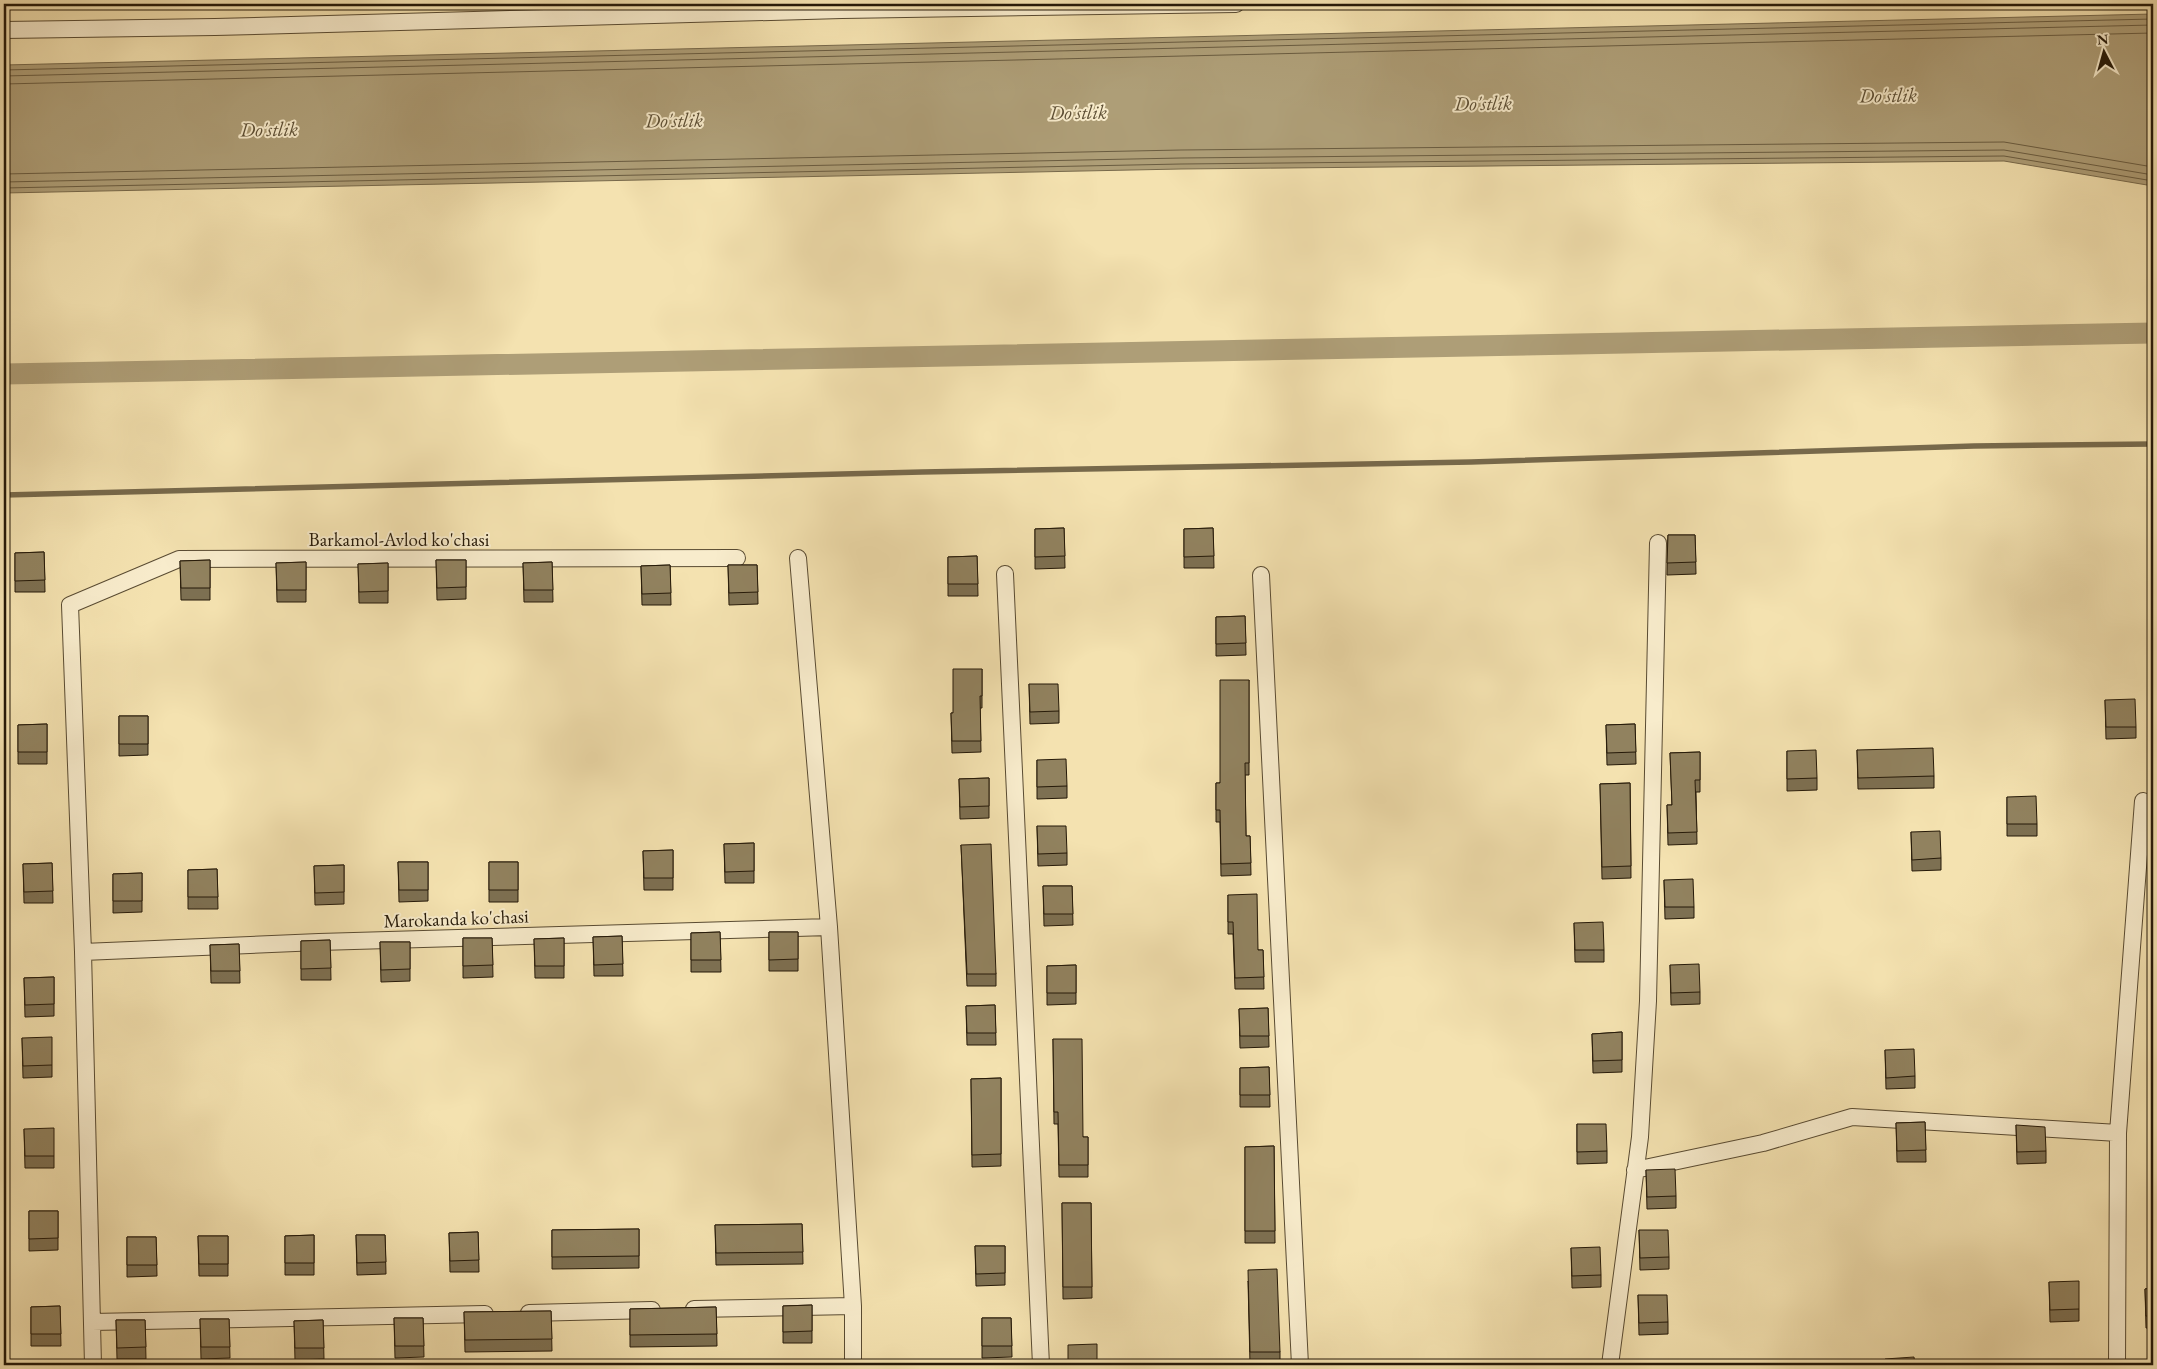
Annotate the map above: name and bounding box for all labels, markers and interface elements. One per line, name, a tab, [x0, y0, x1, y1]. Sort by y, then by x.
north arrow	[2080, 28, 2130, 78]
text: N	[2096, 29, 2110, 49]
water label: Do'stlik	[1858, 81, 1917, 109]
water label: Do'stlik	[1453, 89, 1512, 117]
water label: Do'stlik	[1048, 98, 1107, 126]
water label: Do'stlik	[644, 106, 703, 134]
water label: Do'stlik	[239, 115, 298, 143]
street label: Barkamol-Avlod ko'chasi	[309, 527, 490, 552]
street label: Marokanda ko'chasi	[383, 903, 529, 934]

